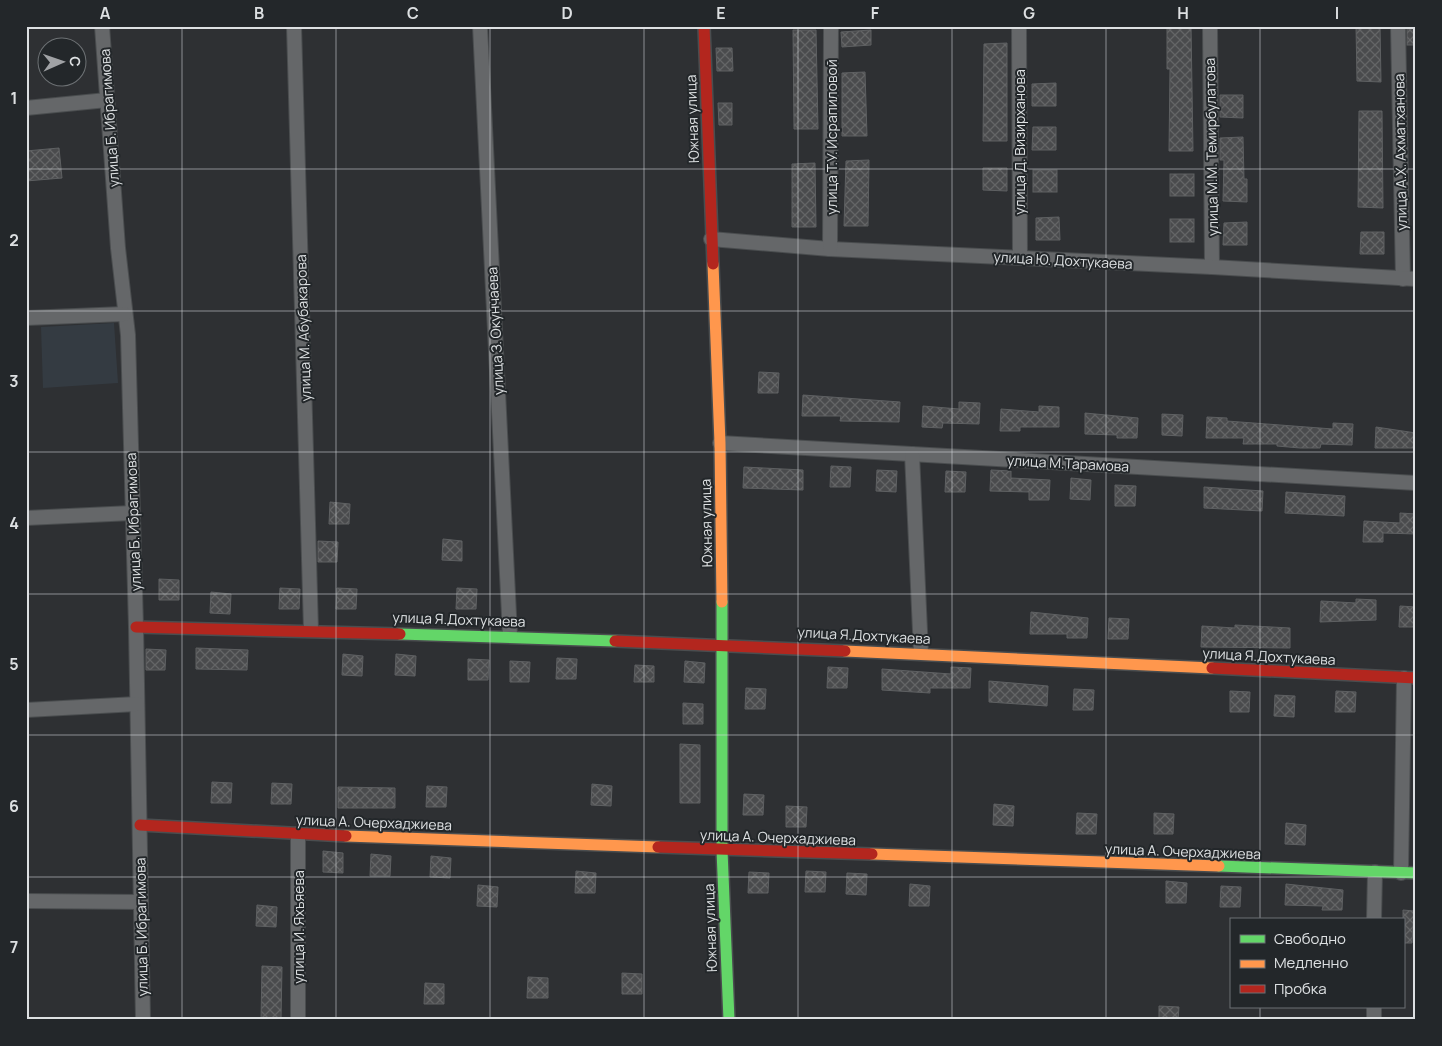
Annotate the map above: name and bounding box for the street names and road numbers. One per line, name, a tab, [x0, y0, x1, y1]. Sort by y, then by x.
street label: улица Б. Ибрагимова	[95, 48, 123, 188]
street label: улица М.М. Темирбулатова	[1200, 58, 1222, 236]
street label: улица Т.У. Исрапиловой	[822, 59, 841, 215]
street label: улица Д. Визирханова	[1010, 69, 1029, 215]
street label: улица А.Х. Ахматханова	[1389, 73, 1411, 231]
street label: Южная улица	[681, 74, 703, 164]
street label: улица Ю. Дохтукаева	[993, 247, 1133, 273]
street label: улица М. Абубакарова	[291, 254, 315, 402]
street label: улица З. Окунчаева	[482, 266, 508, 396]
street label: улица М.Тарамова	[1007, 450, 1129, 476]
street label: улица Б. Ибрагимова	[121, 452, 145, 592]
street label: Южная улица	[696, 479, 716, 567]
street label: улица Я.Дохтукаева	[392, 607, 526, 631]
street label: улица Я.Дохтукаева	[797, 622, 931, 648]
street label: улица Я.Дохтукаева	[1202, 643, 1336, 669]
street label: улица А. Очерхаджиева	[296, 810, 452, 834]
street label: улица А. Очерхаджиева	[700, 825, 856, 849]
street label: улица А. Очерхаджиева	[1105, 839, 1261, 863]
street label: улица Б. Ибрагимова	[130, 858, 152, 996]
street label: улица И. Яхъяева	[289, 870, 308, 984]
street label: Южная улица	[699, 883, 721, 973]

